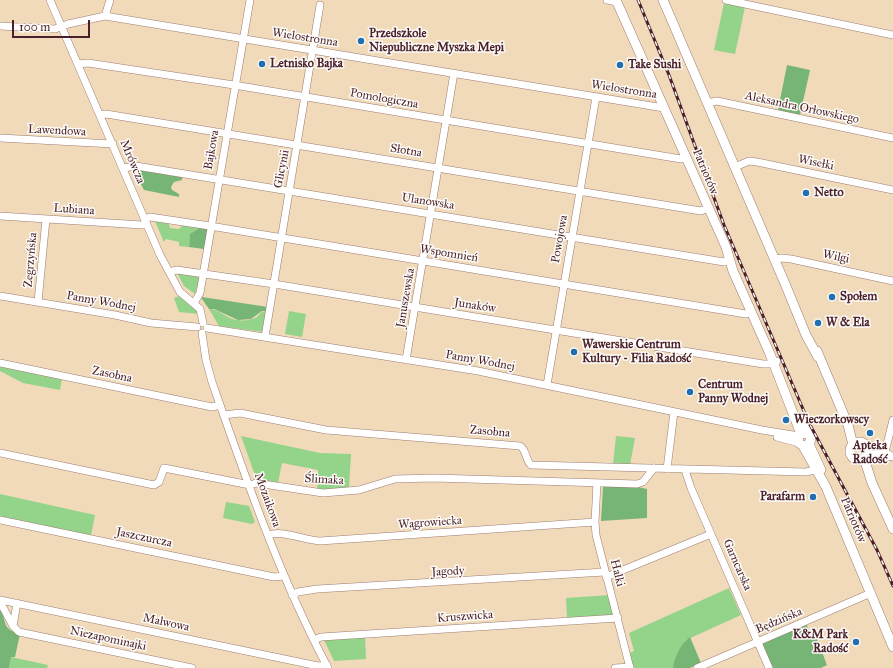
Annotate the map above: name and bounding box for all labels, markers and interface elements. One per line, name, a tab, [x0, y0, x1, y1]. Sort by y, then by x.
scale bar	[14, 12, 92, 38]
text: 100 m	[19, 20, 50, 34]
street label: Wielostronna	[271, 26, 339, 50]
place label: Przedszkole Niepubliczne Myszka Mepi	[369, 27, 504, 55]
marker: Przedszkole Niepubliczne Myszka Mepi	[356, 36, 366, 46]
place label: Letnisko Bajka	[270, 57, 343, 71]
place label: Take Sushi	[628, 58, 681, 72]
marker: Letnisko Bajka	[257, 59, 267, 69]
marker: Take Sushi	[615, 60, 625, 70]
street label: Wielostronna	[590, 78, 658, 102]
street label: Pomologiczna	[349, 86, 419, 112]
street label: Aleksandra Orłowskiego	[744, 89, 860, 127]
street label: Lawendowa	[28, 122, 86, 140]
street label: Bajkowa	[201, 129, 223, 171]
street label: Mrówcza	[116, 138, 148, 186]
street label: Słotna	[389, 141, 423, 161]
street label: Patriotów	[689, 147, 721, 197]
street label: Glicynii	[271, 148, 293, 190]
street label: Wisełki	[797, 152, 835, 174]
place label: Netto	[814, 186, 844, 200]
marker: Netto	[801, 188, 811, 198]
street label: Ulanowska	[401, 191, 455, 213]
street label: Lubiana	[53, 201, 95, 219]
street label: Powojowa	[549, 214, 571, 264]
street label: Zegrzyńska	[21, 232, 41, 288]
street label: Wspomnień	[419, 242, 479, 266]
street label: Wilgi	[821, 247, 851, 267]
street label: Januszewska	[394, 267, 418, 329]
street label: Panny Wodnej	[65, 289, 137, 315]
place label: Społem	[840, 290, 877, 304]
marker: Społem	[827, 292, 837, 302]
street label: Junaków	[453, 296, 497, 316]
place label: W & Ela	[826, 316, 870, 330]
marker: W & Ela	[813, 318, 823, 328]
place label: Wawerskie Centrum Kultury - Filia Radość	[582, 338, 691, 366]
marker: Wawerskie Centrum Kultury - Filia Radość	[569, 347, 579, 357]
street label: Panny Wodnej	[444, 348, 516, 374]
street label: Zasobna	[91, 364, 133, 386]
place label: Centrum Panny Wodnej	[698, 378, 768, 406]
marker: Centrum Panny Wodnej	[685, 387, 695, 397]
place label: Wieczorkowscy	[794, 413, 869, 427]
marker: Wieczorkowscy	[781, 415, 791, 425]
street label: Zasobna	[469, 423, 511, 441]
marker: Apteka Radość	[865, 428, 875, 438]
place label: Apteka Radość	[852, 439, 888, 467]
street label: Mozaikowa	[251, 471, 283, 529]
street label: Ślimaka	[304, 472, 344, 488]
place label: Parafarm	[760, 490, 805, 504]
marker: Parafarm	[808, 492, 818, 502]
street label: Patriotów	[837, 495, 869, 545]
street label: Wągrowiecka	[398, 514, 462, 532]
street label: Jaszczurcza	[115, 525, 173, 551]
street label: Garncarska	[719, 537, 755, 593]
street label: Halki	[607, 558, 627, 588]
street label: Jagody	[431, 564, 465, 580]
street label: Będzińska	[754, 605, 804, 637]
street label: Kruszwicka	[436, 608, 494, 626]
street label: Malwowa	[141, 611, 191, 635]
street label: Niezapominajki	[68, 624, 148, 654]
place label: K&M Park Radość	[793, 628, 848, 656]
marker: K&M Park Radość	[851, 637, 861, 647]

